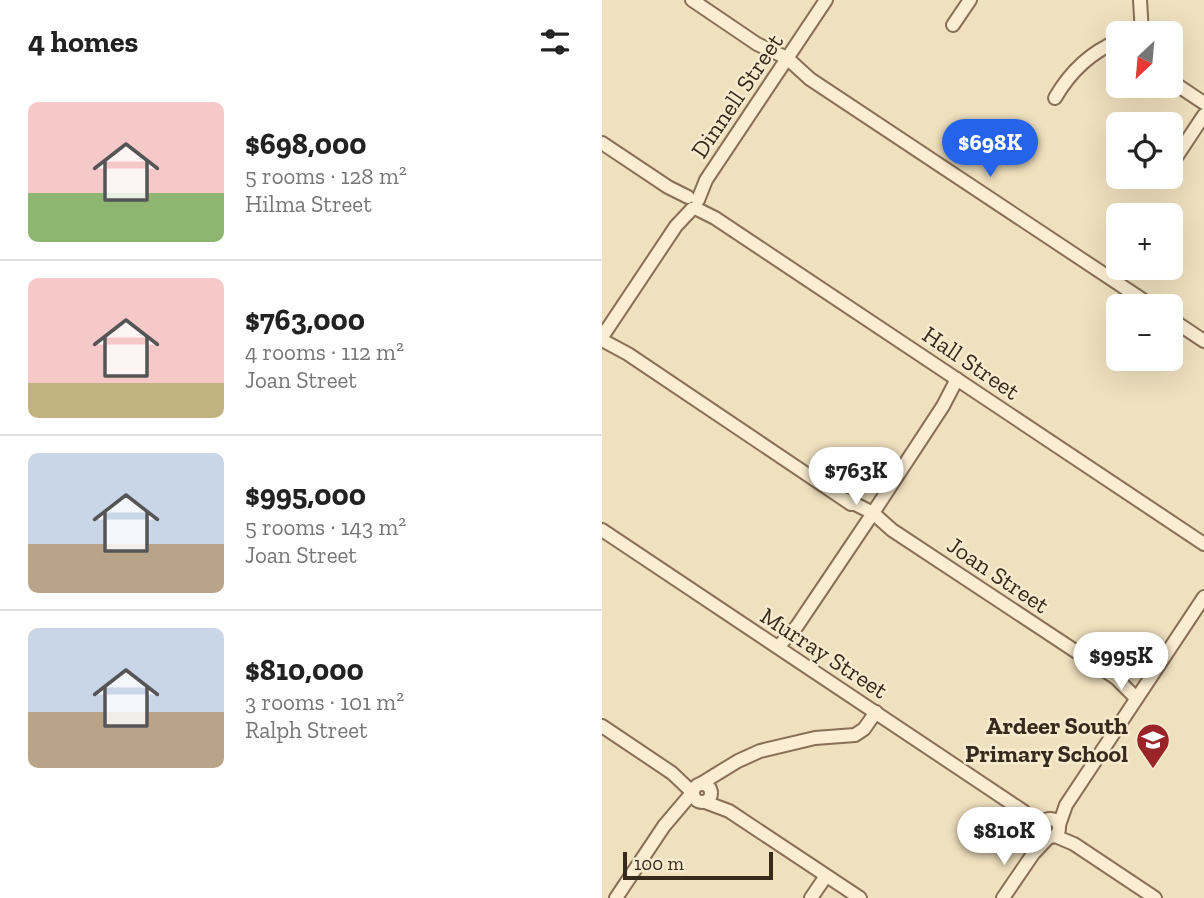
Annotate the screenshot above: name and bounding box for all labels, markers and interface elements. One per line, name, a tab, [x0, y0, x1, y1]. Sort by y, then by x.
north arrow	[1106, 21, 1183, 98]
map controls	[1106, 21, 1183, 371]
icon: filters	[536, 23, 574, 61]
text: 4 homes	[28, 24, 138, 60]
street label: Dinnell Street	[684, 28, 789, 163]
button: locate	[1106, 112, 1183, 189]
pin: $698K	[941, 120, 1039, 179]
text: $698,000	[245, 126, 367, 162]
text: $698K	[958, 128, 1022, 156]
icon: home	[84, 130, 168, 214]
text: 5 rooms · 128 m²	[245, 162, 407, 190]
text: Hilma Street	[245, 190, 372, 218]
button: +	[1106, 203, 1183, 280]
button: −	[1106, 294, 1183, 371]
text: $763,000	[245, 302, 365, 338]
icon: home	[84, 306, 168, 390]
street label: Hall Street	[917, 320, 1025, 406]
text: 4 rooms · 112 m²	[245, 338, 404, 366]
text: Joan Street	[245, 366, 357, 394]
pin: $763K	[807, 448, 905, 507]
text: $763K	[825, 456, 887, 484]
text: $995,000	[245, 477, 366, 513]
icon: home	[84, 481, 168, 565]
text: 5 rooms · 143 m²	[245, 513, 406, 541]
street label: Joan Street	[942, 530, 1055, 619]
text: Joan Street	[245, 541, 357, 569]
street label: Murray Street	[755, 601, 893, 704]
pin: $995K	[1072, 632, 1170, 692]
text: $995K	[1089, 641, 1153, 669]
text: $810,000	[245, 652, 364, 688]
icon: home	[84, 656, 168, 740]
text: 3 rooms · 101 m²	[245, 688, 404, 716]
place label: Ardeer South Primary School	[965, 711, 1128, 768]
text: Ralph Street	[245, 716, 368, 744]
school or university icon: Ardeer South Primary School	[1134, 721, 1172, 770]
pin: $810K	[955, 808, 1053, 867]
text: $810K	[973, 816, 1035, 844]
scale bar	[623, 849, 774, 881]
text: 100 m	[634, 852, 684, 875]

